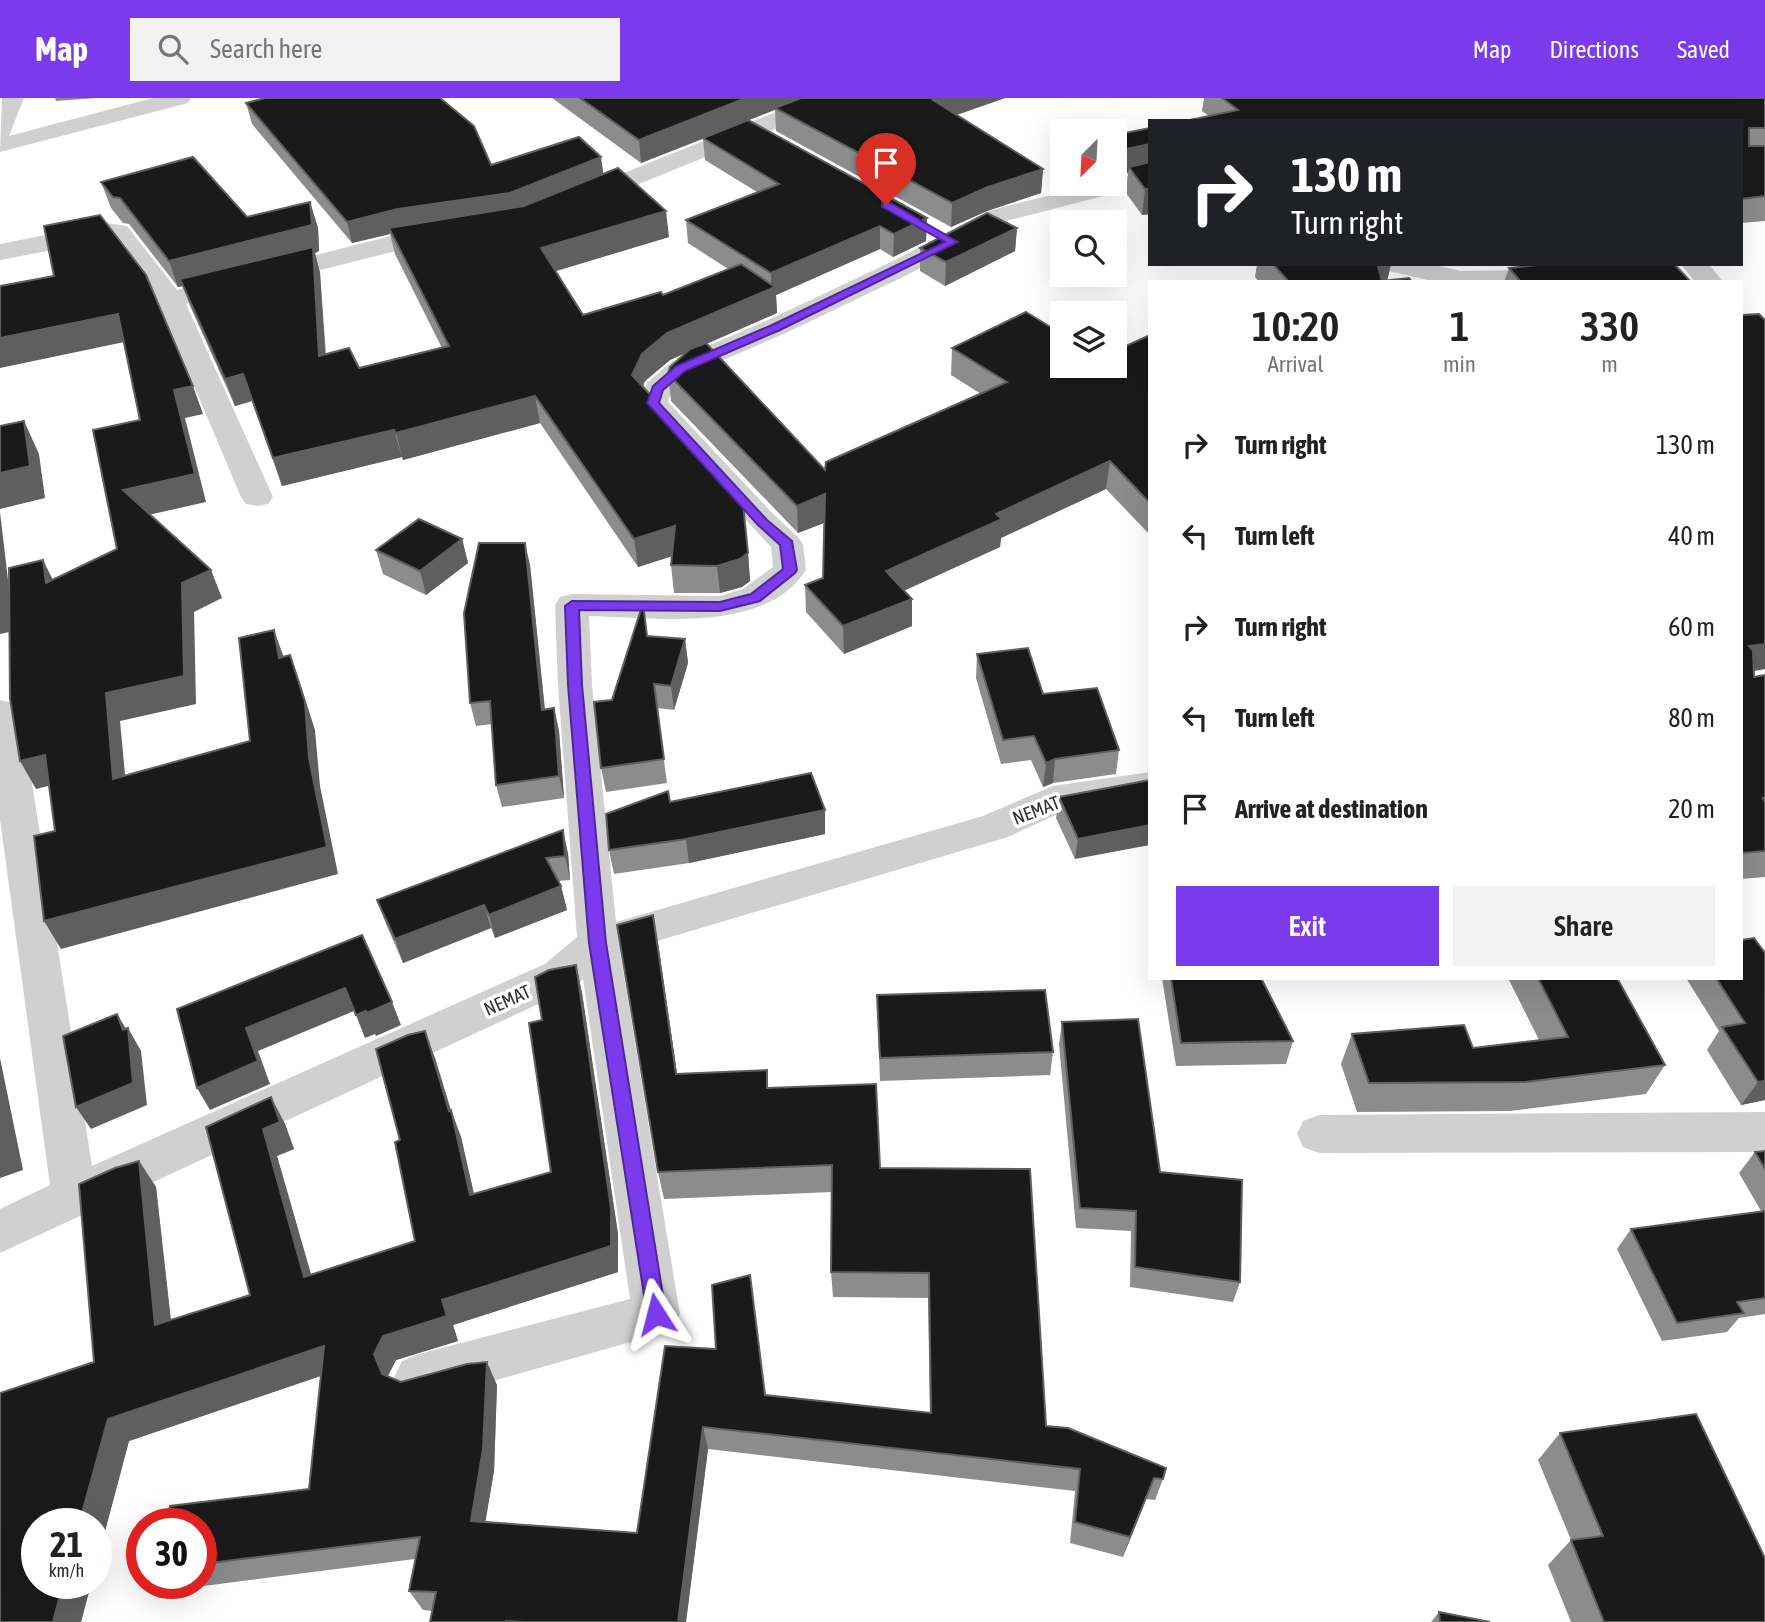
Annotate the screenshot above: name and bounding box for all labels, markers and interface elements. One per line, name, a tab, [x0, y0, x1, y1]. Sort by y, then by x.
search box	[130, 18, 620, 81]
text: Map	[35, 30, 88, 68]
icon: search	[154, 30, 192, 68]
text: Search here	[210, 34, 322, 64]
text: Map	[1473, 36, 1511, 63]
text: Directions	[1549, 36, 1639, 63]
text: Saved	[1677, 36, 1730, 63]
north arrow	[1050, 119, 1127, 196]
map controls	[1050, 119, 1127, 378]
pin	[856, 133, 916, 205]
icon: arrive	[867, 144, 905, 182]
text: 130 m	[1291, 146, 1402, 202]
icon: right	[1176, 147, 1267, 238]
text: Turn right	[1291, 204, 1404, 241]
button: search	[1050, 210, 1127, 287]
button: layers	[1050, 301, 1127, 378]
text: 10:20	[1252, 302, 1339, 350]
text: 1	[1450, 302, 1469, 350]
text: 330	[1580, 302, 1639, 350]
text: Arrival	[1267, 351, 1324, 377]
text: min	[1443, 351, 1476, 377]
text: m	[1601, 351, 1618, 377]
icon: right	[1176, 426, 1214, 464]
text: Turn right	[1235, 430, 1326, 460]
text: 130 m	[1656, 430, 1715, 460]
icon: left	[1176, 517, 1214, 555]
text: Turn left	[1235, 521, 1315, 551]
text: 40 m	[1668, 521, 1715, 551]
icon: right	[1176, 608, 1214, 646]
text: Turn right	[1235, 612, 1326, 642]
text: 60 m	[1668, 612, 1715, 642]
icon: left	[1176, 699, 1214, 737]
text: Turn left	[1235, 703, 1315, 733]
text: 80 m	[1668, 703, 1715, 733]
icon: arrive	[1176, 790, 1214, 828]
street label: NEMAT	[1009, 791, 1063, 829]
text: Arrive at destination	[1235, 794, 1428, 824]
text: 20 m	[1668, 794, 1715, 824]
button: Exit	[1176, 886, 1439, 966]
button: Share	[1453, 886, 1715, 966]
street label: NEMAT	[480, 980, 534, 1020]
position arrow	[619, 1277, 693, 1351]
speed limit sign: 30	[126, 1508, 217, 1599]
text: 21	[50, 1524, 83, 1564]
text: km/h	[49, 1560, 84, 1581]

